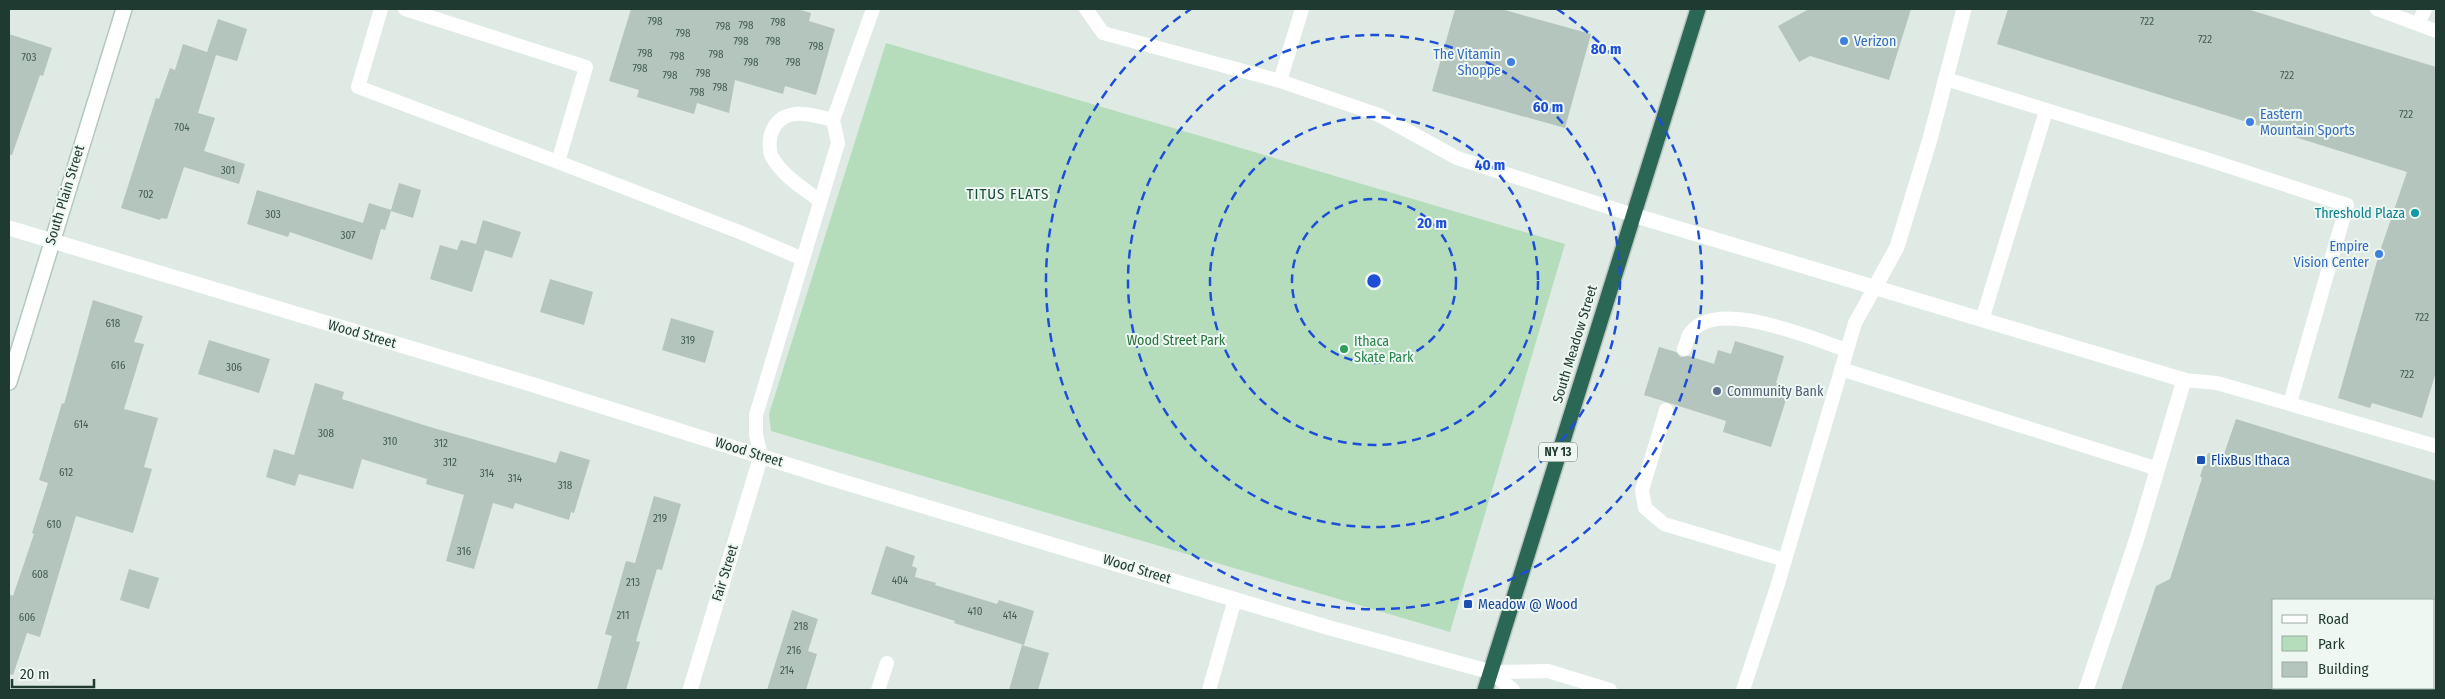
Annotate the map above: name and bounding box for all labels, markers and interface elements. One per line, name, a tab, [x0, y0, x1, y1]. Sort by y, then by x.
house number: 798	[647, 15, 663, 28]
house number: 722	[2140, 15, 2154, 28]
house number: 798	[770, 16, 786, 29]
house number: 798	[738, 19, 754, 32]
house number: 798	[715, 20, 731, 33]
house number: 798	[675, 27, 691, 40]
place label: Verizon	[1854, 33, 1896, 50]
house number: 722	[2198, 33, 2212, 46]
house number: 798	[733, 35, 749, 48]
house number: 798	[765, 35, 781, 48]
marker: Verizon	[1838, 35, 1850, 47]
house number: 798	[808, 40, 824, 53]
text: 80 m	[1591, 40, 1621, 58]
place label: The Vitamin Shoppe	[1433, 46, 1501, 79]
house number: 798	[637, 47, 653, 60]
house number: 798	[708, 48, 724, 61]
house number: 798	[669, 50, 685, 63]
house number: 703	[22, 51, 36, 64]
house number: 798	[743, 56, 759, 69]
house number: 798	[785, 56, 801, 69]
marker: The Vitamin Shoppe	[1505, 56, 1517, 68]
house number: 798	[632, 62, 648, 75]
house number: 798	[695, 67, 711, 80]
house number: 798	[662, 69, 678, 82]
house number: 722	[2280, 69, 2294, 82]
house number: 798	[712, 81, 728, 94]
house number: 798	[689, 86, 705, 99]
text: 60 m	[1533, 98, 1563, 116]
place label: Eastern Mountain Sports	[2260, 106, 2355, 139]
house number: 722	[2399, 108, 2413, 121]
marker: Eastern Mountain Sports	[2244, 116, 2256, 128]
house number: 704	[174, 121, 190, 134]
street label: South Plain Street	[42, 143, 88, 247]
text: 40 m	[1475, 156, 1505, 174]
house number: 301	[221, 164, 235, 177]
district label: TITUS FLATS	[967, 185, 1049, 203]
house number: 702	[139, 188, 154, 201]
place label: Threshold Plaza	[2315, 205, 2405, 222]
marker: Threshold Plaza	[2409, 207, 2421, 219]
house number: 303	[265, 208, 281, 221]
text: 20 m	[1416, 214, 1447, 232]
house number: 307	[341, 229, 356, 242]
place label: Empire Vision Center	[2294, 238, 2369, 271]
marker: Empire Vision Center	[2373, 248, 2385, 260]
centre of rings	[1365, 272, 1383, 290]
street label: South Meadow Street	[1549, 283, 1601, 405]
house number: 722	[2415, 311, 2429, 324]
street label: Wood Street	[326, 316, 399, 352]
house number: 618	[106, 317, 121, 330]
park label: Wood Street Park	[1127, 332, 1226, 349]
place label: Ithaca Skate Park	[1354, 333, 1414, 366]
house number: 319	[681, 334, 695, 347]
marker: Ithaca Skate Park	[1338, 343, 1350, 355]
house number: 616	[111, 359, 126, 372]
house number: 306	[226, 361, 243, 374]
house number: 722	[2400, 368, 2414, 381]
place label: Community Bank	[1727, 383, 1824, 400]
marker: Community Bank	[1711, 385, 1723, 397]
house number: 614	[74, 418, 89, 431]
house number: 308	[318, 427, 335, 440]
street label: Wood Street	[713, 434, 785, 471]
house number: 310	[383, 435, 398, 448]
house number: 312	[434, 437, 448, 450]
road number: NY 13	[1539, 442, 1577, 462]
place label: FlixBus Ithaca	[2211, 452, 2290, 469]
marker: FlixBus Ithaca	[2195, 454, 2207, 466]
house number: 312	[443, 456, 457, 469]
house number: 612	[59, 466, 73, 479]
house number: 314	[480, 467, 495, 480]
house number: 314	[508, 472, 523, 485]
house number: 318	[558, 479, 573, 492]
house number: 219	[653, 512, 667, 525]
house number: 610	[47, 518, 62, 531]
street label: Fair Street	[708, 542, 742, 603]
house number: 316	[457, 545, 472, 558]
street label: Wood Street	[1101, 551, 1173, 588]
house number: 608	[32, 568, 49, 581]
house number: 404	[892, 574, 909, 587]
house number: 213	[626, 576, 640, 589]
place label: Meadow @ Wood	[1478, 596, 1578, 613]
marker: Meadow @ Wood	[1462, 598, 1474, 610]
legend	[2272, 599, 2435, 689]
house number: 410	[968, 605, 983, 618]
house number: 211	[616, 609, 630, 622]
house number: 414	[1003, 609, 1018, 622]
text: Road	[2318, 610, 2349, 628]
house number: 606	[19, 611, 36, 624]
house number: 218	[794, 620, 809, 633]
text: Park	[2318, 635, 2345, 653]
house number: 216	[787, 644, 802, 657]
scale bar	[12, 656, 95, 688]
text: Building	[2318, 660, 2369, 678]
house number: 214	[780, 664, 795, 677]
text: 20 m	[20, 665, 50, 683]

